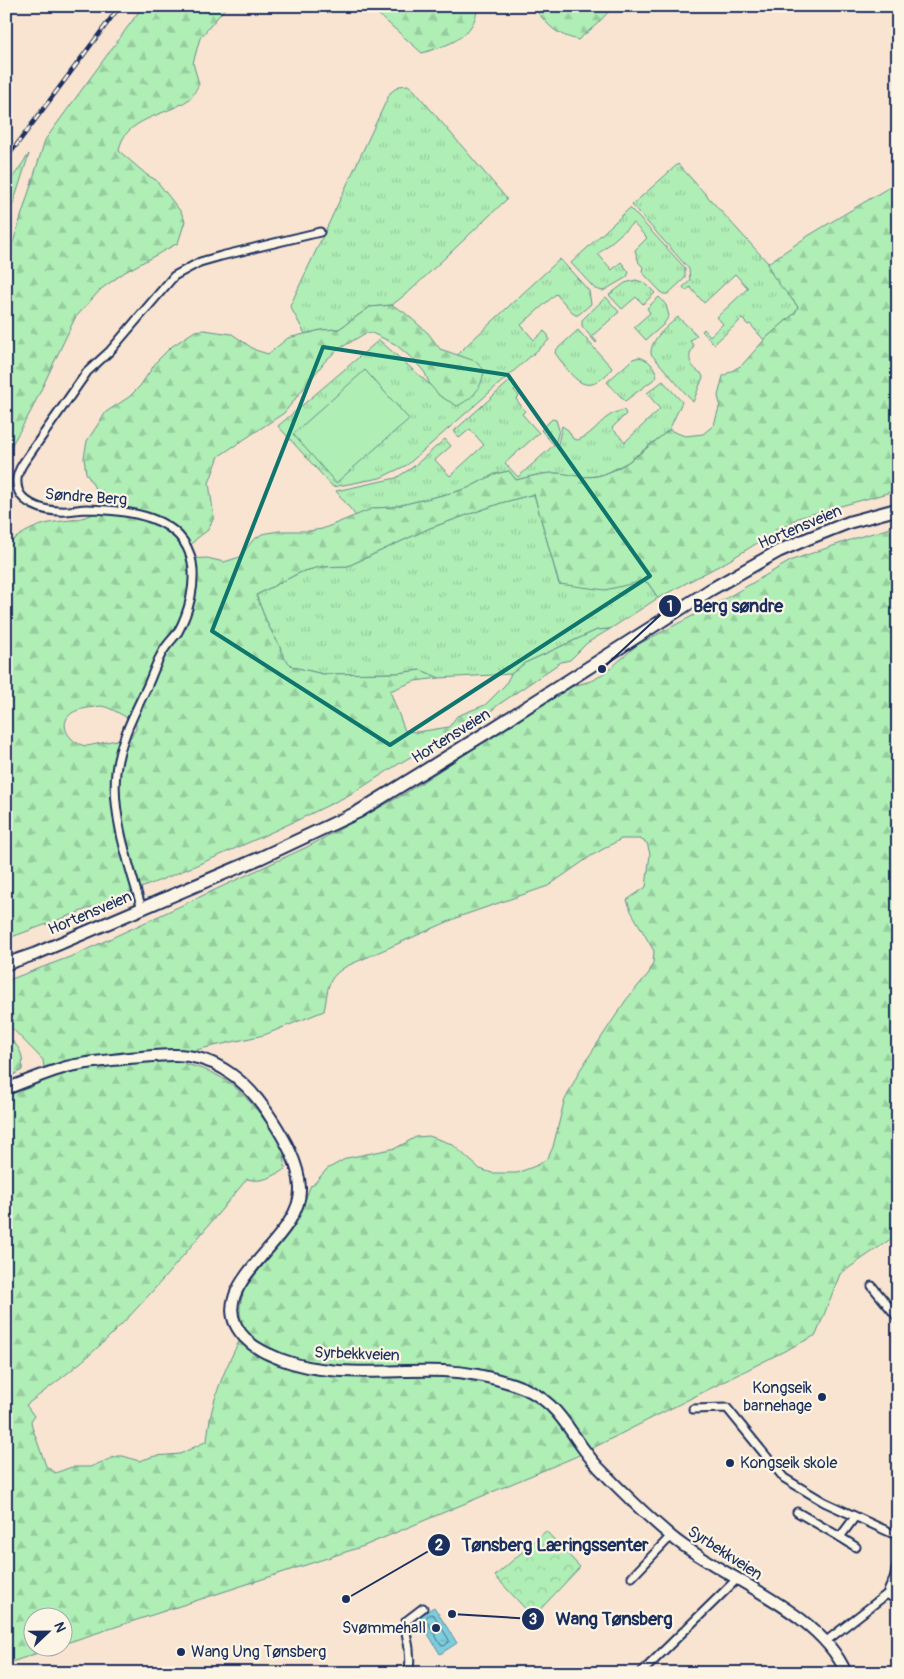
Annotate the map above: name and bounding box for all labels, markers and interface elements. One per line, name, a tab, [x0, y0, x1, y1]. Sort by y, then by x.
street label: Søndre Berg	[44, 484, 128, 510]
street label: Hortensveien	[755, 500, 845, 554]
callout: Berg søndre	[658, 589, 793, 622]
text: Berg søndre	[693, 595, 784, 618]
text: 1	[667, 597, 673, 616]
street label: Hortensveien	[408, 704, 494, 768]
street label: Hortensveien	[45, 886, 135, 940]
street label: Syrbekkveien	[314, 1343, 400, 1365]
place label: Kongseik barnehage	[743, 1378, 812, 1416]
marker: Kongseik barnehage	[816, 1391, 828, 1403]
place label: Kongseik skole	[740, 1453, 837, 1473]
marker: Kongseik skole	[724, 1457, 736, 1469]
street label: Syrbekkveien	[684, 1521, 766, 1585]
callout: Tønsberg Læringssenter	[427, 1528, 659, 1561]
text: Tønsberg Læringssenter	[461, 1534, 649, 1557]
text: 2	[435, 1536, 443, 1555]
callout: Wang Tønsberg	[521, 1602, 683, 1635]
north arrow	[22, 1606, 72, 1656]
text: Wang Tønsberg	[555, 1608, 673, 1631]
text: 3	[529, 1610, 537, 1629]
place label: Svømmehall	[342, 1618, 426, 1638]
text: N	[50, 1620, 69, 1635]
marker: Svømmehall	[430, 1622, 442, 1634]
place label: Wang Ung Tønsberg	[191, 1642, 326, 1662]
marker: Wang Ung Tønsberg	[175, 1646, 187, 1658]

